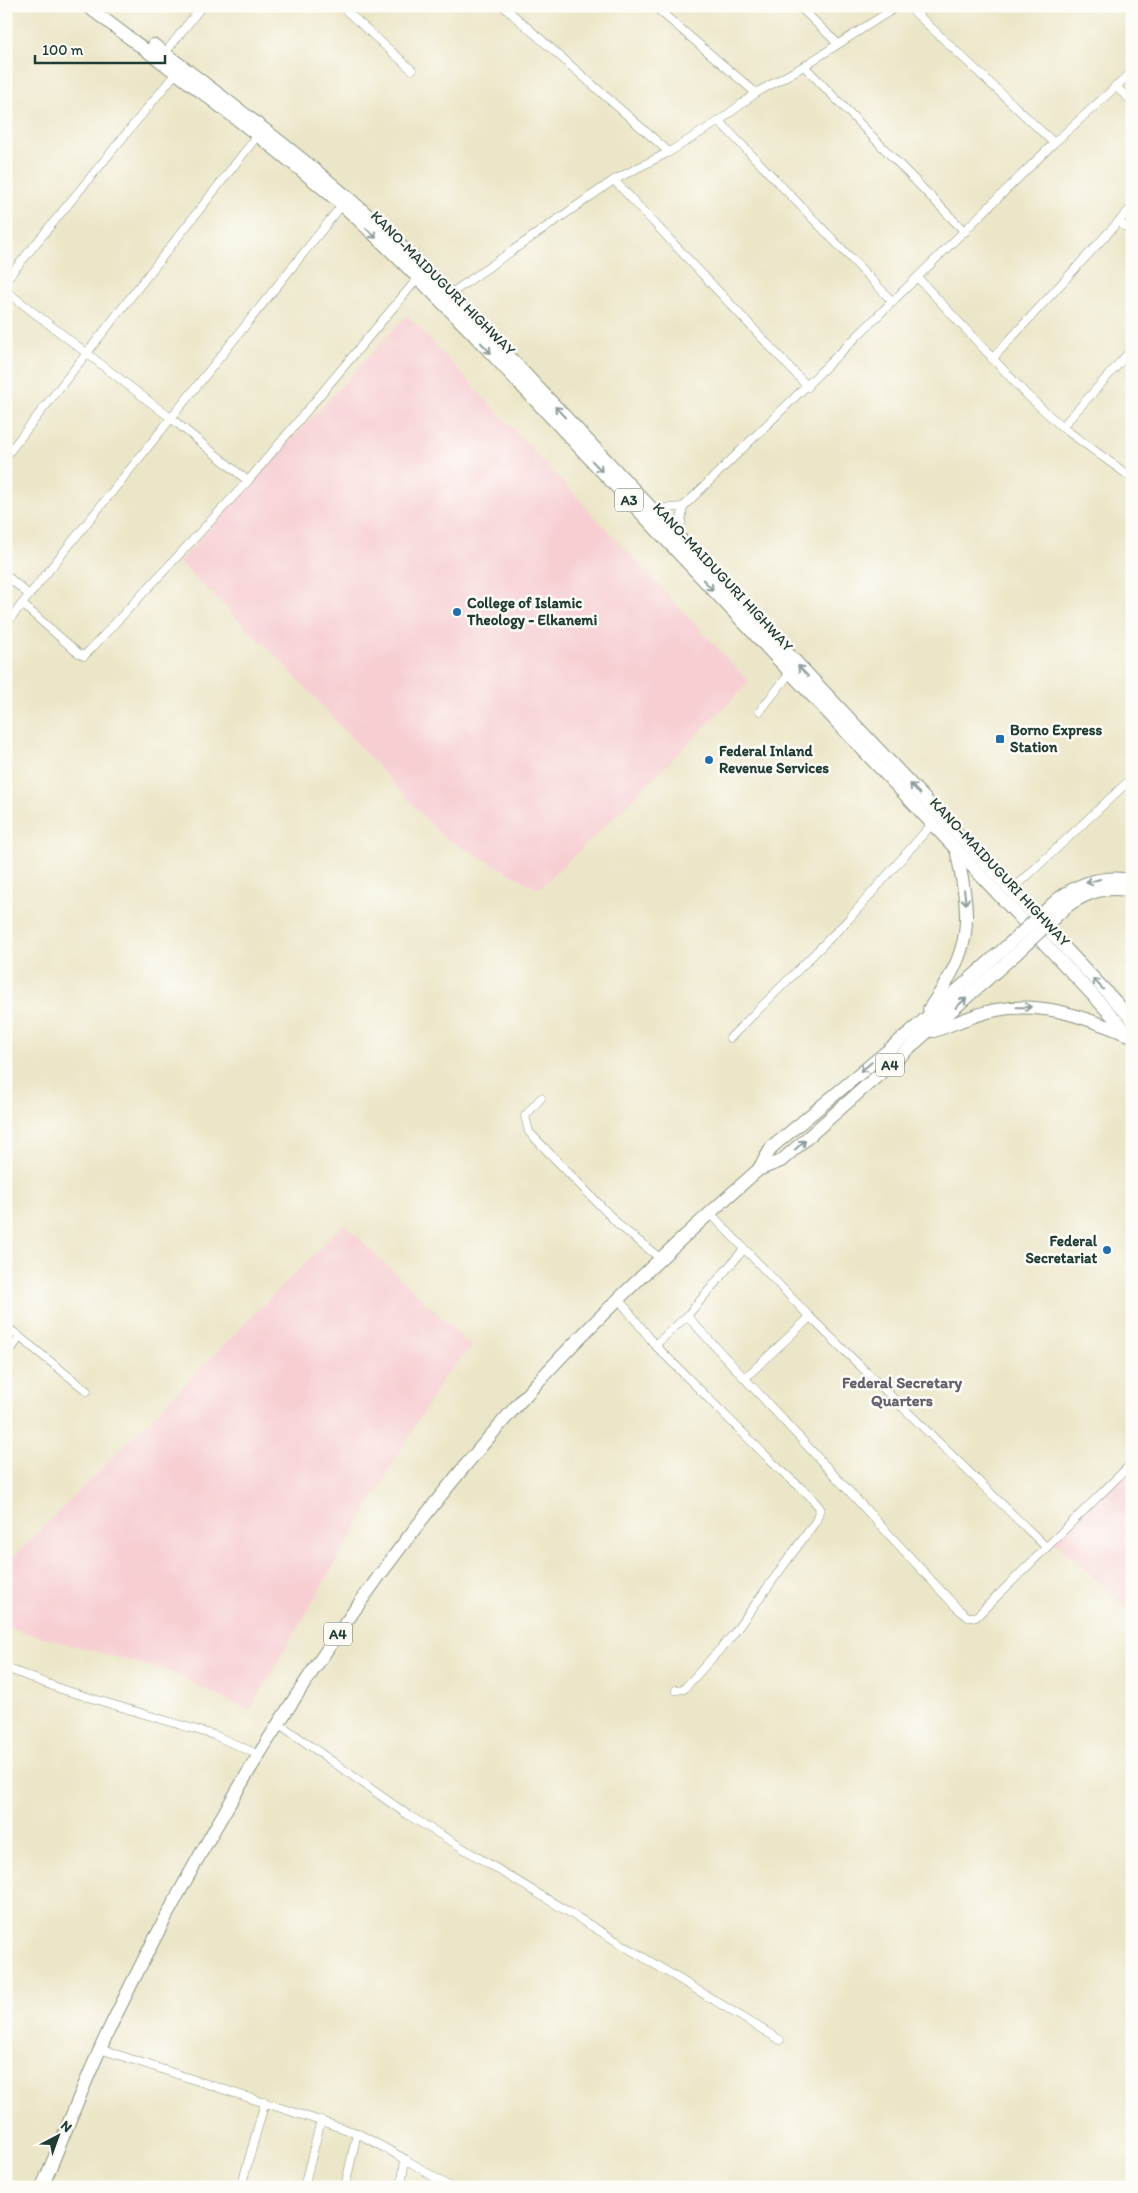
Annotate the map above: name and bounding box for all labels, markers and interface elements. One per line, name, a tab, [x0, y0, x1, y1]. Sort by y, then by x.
scale bar	[35, 32, 165, 64]
text: 100 m	[42, 41, 84, 59]
street label: KANO-MAIDUGURI HIGHWAY	[367, 207, 519, 359]
one-way arrow	[365, 227, 378, 239]
one-way arrow	[480, 342, 492, 354]
one-way arrow	[554, 406, 566, 418]
one-way arrow	[591, 460, 603, 473]
road number: A3	[615, 488, 643, 512]
street label: KANO-MAIDUGURI HIGHWAY	[649, 499, 797, 656]
one-way arrow	[702, 579, 714, 591]
place label: College of Islamic Theology - Elkanemi	[466, 594, 597, 630]
marker: College of Islamic Theology - Elkanemi	[451, 606, 463, 618]
one-way arrow	[797, 664, 809, 677]
place label: Borno Express Station	[1010, 721, 1103, 756]
marker: Borno Express Station	[994, 733, 1006, 745]
place label: Federal Inland Revenue Services	[719, 742, 829, 777]
marker: Federal Inland Revenue Services	[703, 754, 715, 766]
one-way arrow	[909, 783, 921, 795]
street label: KANO-MAIDUGURI HIGHWAY	[926, 794, 1074, 951]
one-way arrow	[1085, 877, 1101, 887]
one-way arrow	[960, 889, 970, 905]
one-way arrow	[1092, 977, 1104, 990]
one-way arrow	[954, 997, 967, 1009]
one-way arrow	[1016, 1003, 1032, 1012]
road number: A4	[876, 1054, 904, 1076]
one-way arrow	[860, 1061, 873, 1073]
one-way arrow	[793, 1139, 806, 1151]
place label: Federal Secretariat	[1025, 1232, 1098, 1267]
marker: Federal Secretariat	[1101, 1244, 1113, 1256]
district label: Federal Secretary Quarters	[842, 1373, 963, 1410]
road number: A4	[324, 1622, 352, 1646]
north arrow	[32, 2110, 82, 2160]
text: N	[57, 2117, 75, 2136]

